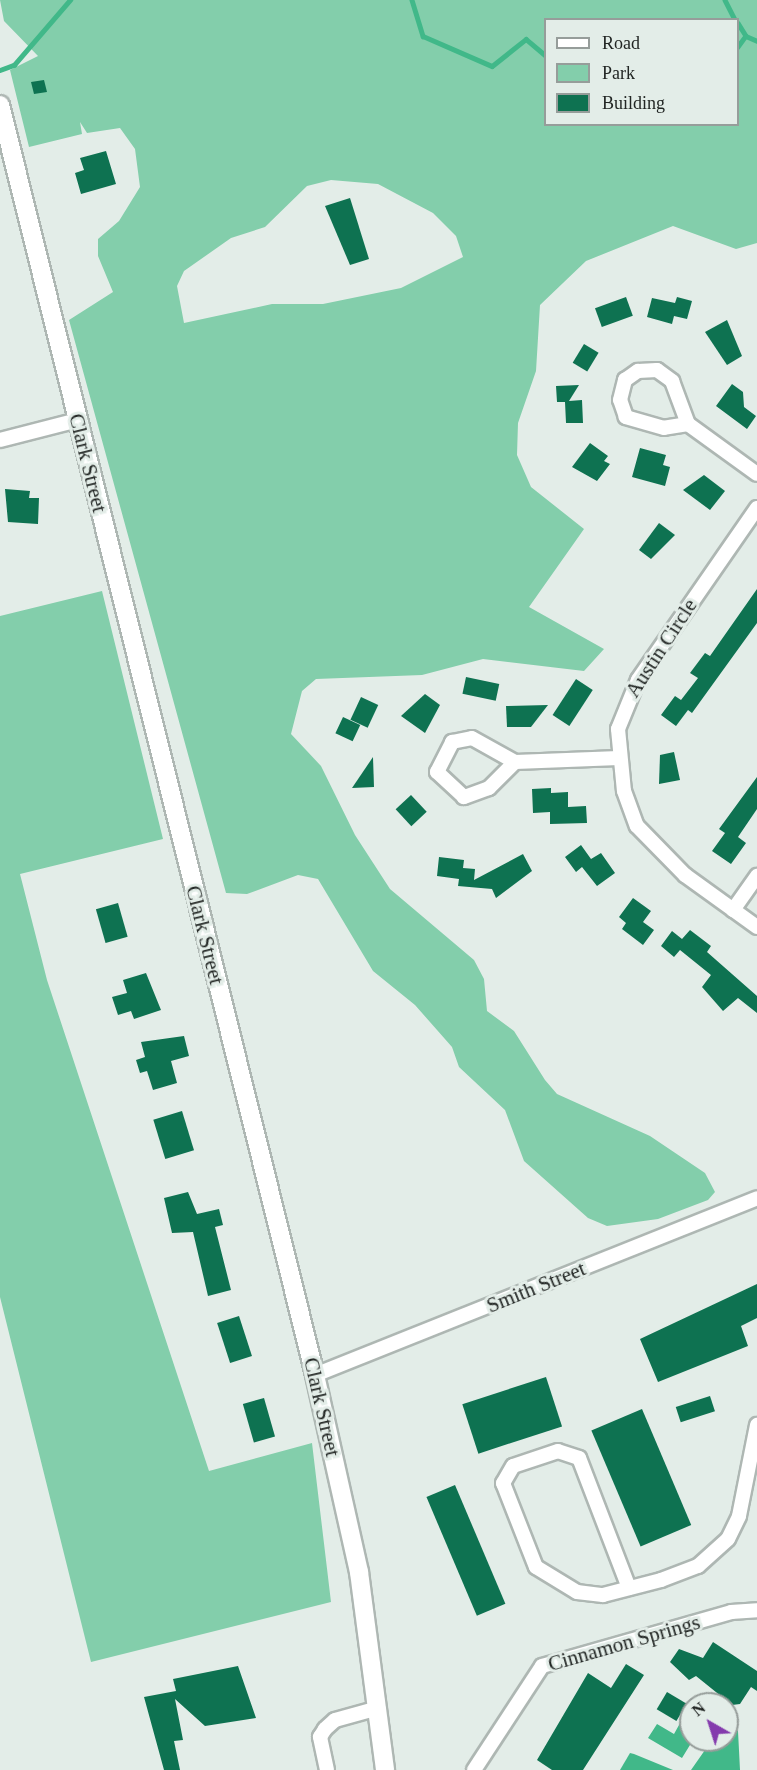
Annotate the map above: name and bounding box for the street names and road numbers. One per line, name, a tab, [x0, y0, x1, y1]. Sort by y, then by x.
street label: Clark Street	[64, 411, 112, 515]
street label: Austin Circle	[620, 594, 702, 702]
street label: Clark Street	[181, 883, 229, 987]
street label: Smith Street	[483, 1256, 589, 1318]
street label: Clark Street	[298, 1355, 346, 1459]
street label: Cinnamon Springs	[545, 1609, 703, 1677]

